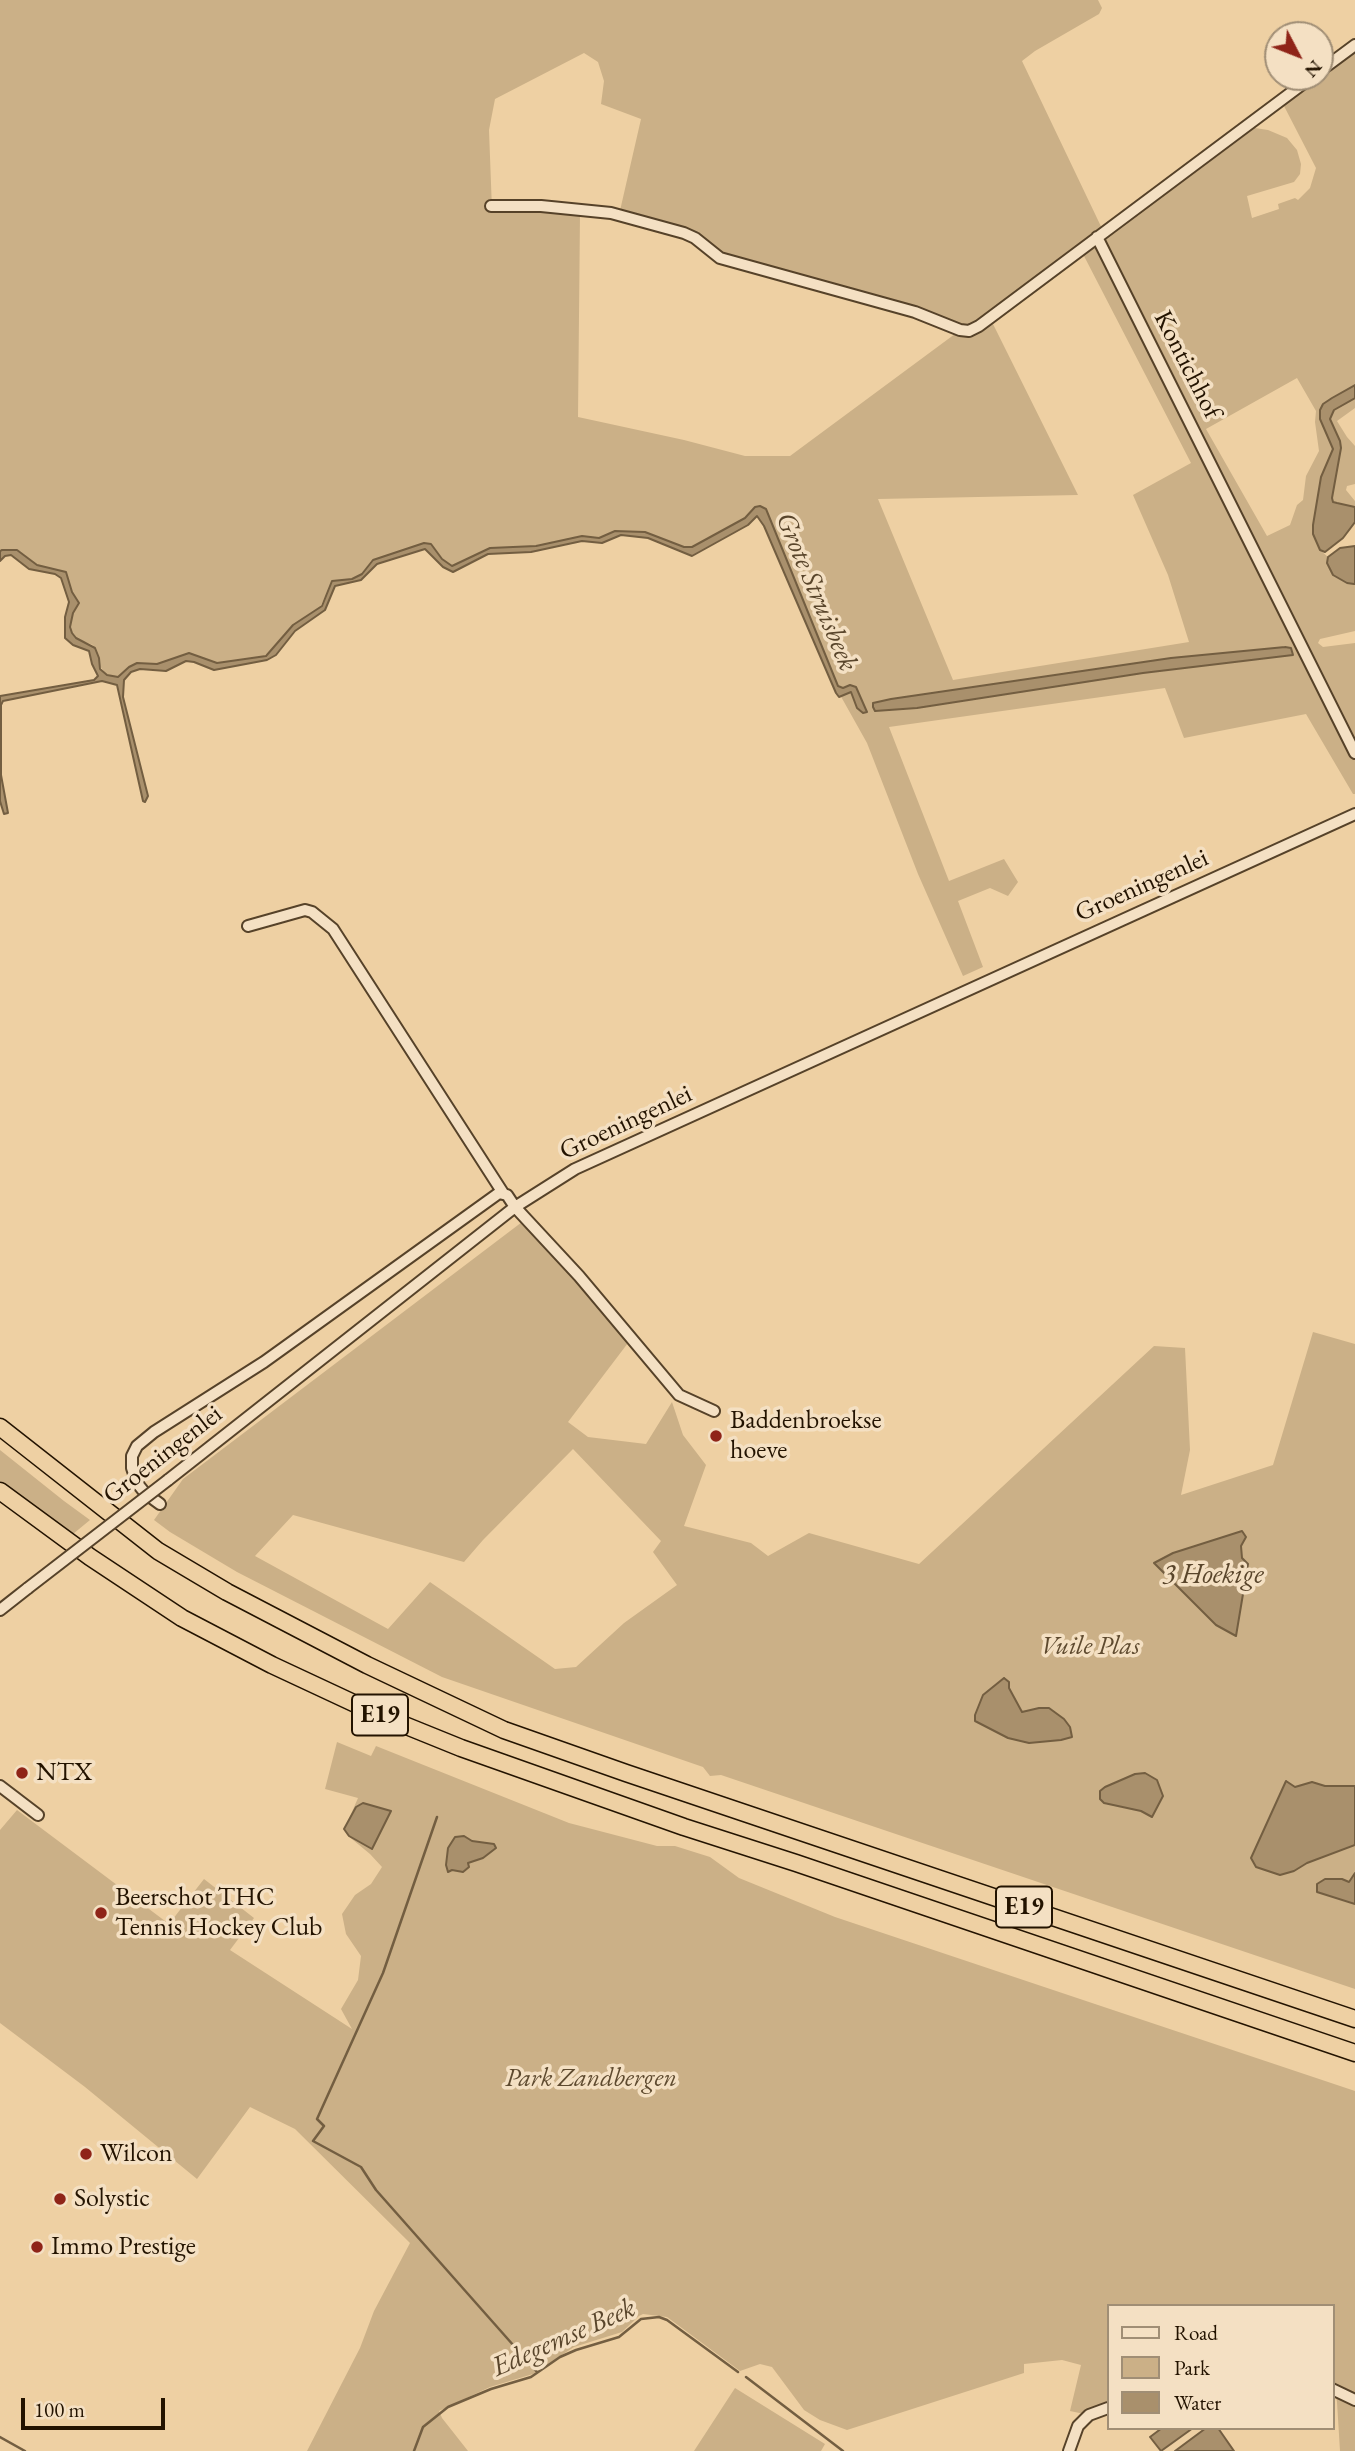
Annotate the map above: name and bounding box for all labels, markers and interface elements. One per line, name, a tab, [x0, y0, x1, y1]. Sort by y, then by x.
north arrow	[1264, 21, 1334, 91]
text: N	[1299, 55, 1328, 83]
street label: Kontichhof	[1146, 306, 1228, 424]
water label: Grote Struisbeek	[767, 508, 865, 676]
street label: Groeningenlei	[1071, 843, 1213, 929]
street label: Groeningenlei	[555, 1079, 697, 1167]
street label: Groeningenlei	[97, 1399, 229, 1511]
place label: Baddenbroekse hoeve	[730, 1405, 882, 1466]
marker: Baddenbroekse hoeve	[708, 1428, 724, 1444]
water label: 3 Hoekige	[1162, 1558, 1264, 1592]
park label: Vuile Plas	[1040, 1631, 1140, 1663]
road number: E19	[352, 1694, 408, 1736]
place label: NTX	[36, 1757, 92, 1789]
marker: NTX	[14, 1765, 30, 1781]
place label: Beerschot THC Tennis Hockey Club	[115, 1882, 322, 1944]
road number: E19	[996, 1886, 1052, 1928]
marker: Beerschot THC Tennis Hockey Club	[93, 1905, 109, 1921]
park label: Park Zandbergen	[505, 2063, 677, 2095]
place label: Wilcon	[100, 2138, 173, 2170]
marker: Wilcon	[78, 2146, 94, 2162]
place label: Solystic	[74, 2183, 150, 2215]
marker: Solystic	[52, 2191, 68, 2207]
place label: Immo Prestige	[51, 2231, 196, 2263]
marker: Immo Prestige	[29, 2239, 45, 2255]
water label: Edegemse Beek	[487, 2291, 641, 2385]
legend	[1106, 2304, 1334, 2430]
text: Road	[1174, 2319, 1218, 2346]
text: Park	[1174, 2354, 1210, 2381]
scale bar	[24, 2384, 168, 2428]
text: Water	[1174, 2389, 1221, 2416]
text: 100 m	[34, 2396, 85, 2423]

